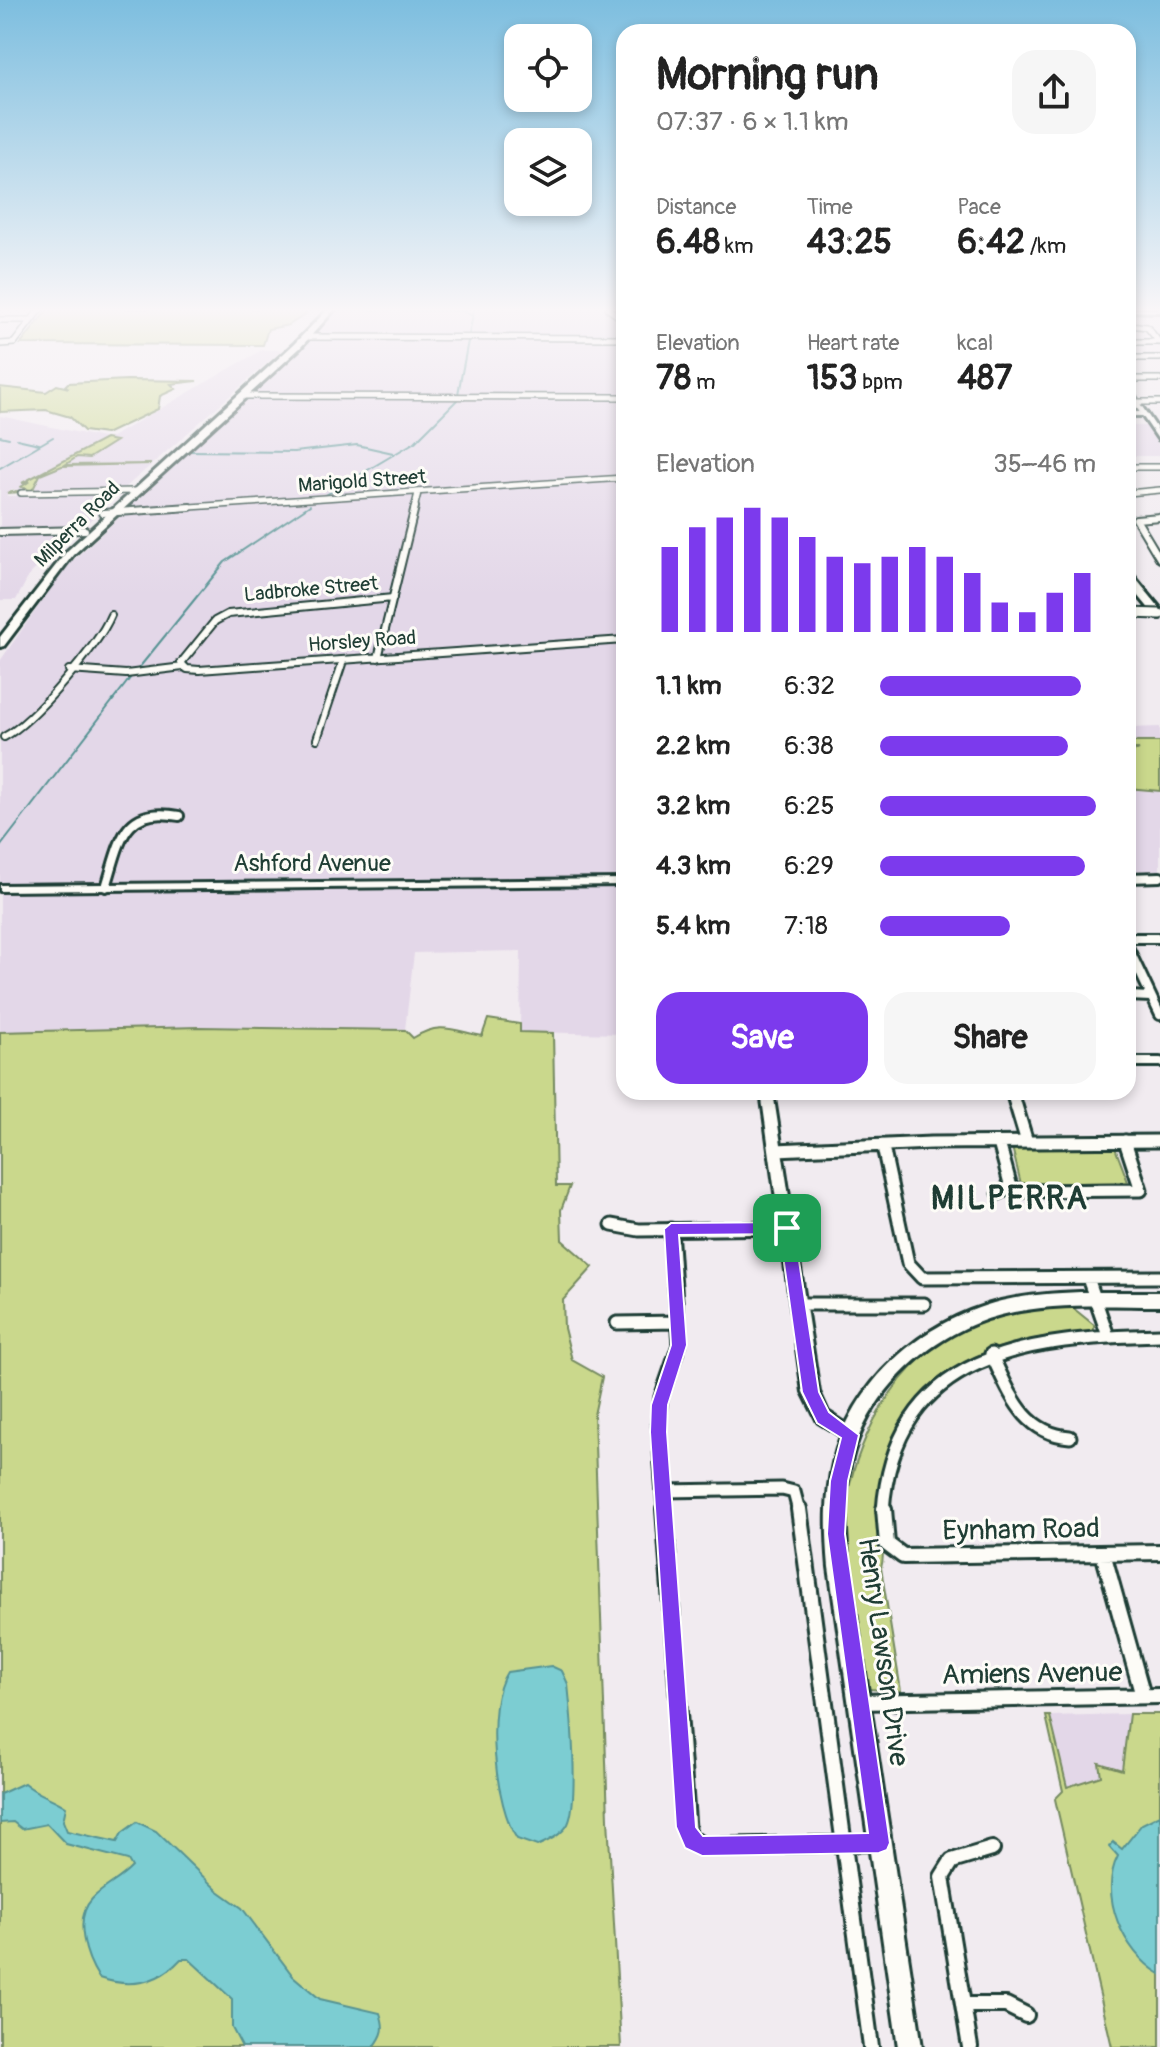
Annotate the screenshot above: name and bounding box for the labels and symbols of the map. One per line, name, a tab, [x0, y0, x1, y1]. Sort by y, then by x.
street label: Marigold Street	[297, 464, 428, 498]
street label: Milperra Road	[29, 476, 125, 572]
street label: Ladbroke Street	[243, 571, 380, 607]
street label: Horsley Road	[307, 625, 417, 657]
street label: Ashford Avenue	[233, 849, 391, 878]
district label: MILPERRA	[931, 1179, 1089, 1219]
pin	[753, 1194, 821, 1262]
street label: Eynham Road	[942, 1511, 1100, 1549]
street label: Henry Lawson Drive	[850, 1535, 916, 1769]
street label: Amiens Avenue	[941, 1655, 1123, 1693]

